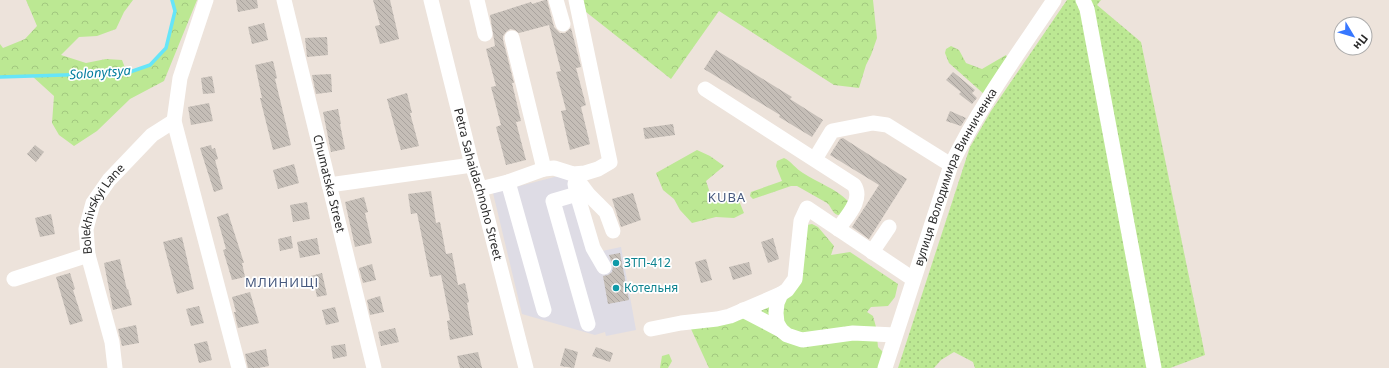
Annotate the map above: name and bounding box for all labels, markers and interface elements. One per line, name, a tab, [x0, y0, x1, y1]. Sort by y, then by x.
north arrow	[1333, 16, 1373, 56]
text: Пн	[1351, 32, 1372, 53]
water label: Solonytsya	[69, 61, 132, 83]
street label: вулиця Володимира Винниченка	[910, 85, 1001, 268]
street label: Petra Sahaidachnoho Street	[450, 106, 507, 262]
street label: Chumatska Street	[309, 133, 350, 235]
street label: Bolekhivskyi Lane	[77, 160, 128, 255]
district label: KUBA	[708, 188, 746, 206]
place label: ЗТП-412	[624, 254, 671, 271]
marker: ЗТП-412	[611, 258, 621, 268]
district label: МЛИНИЩІ	[245, 273, 319, 291]
place label: Котельня	[624, 279, 678, 296]
marker: Котельня	[611, 283, 621, 293]

